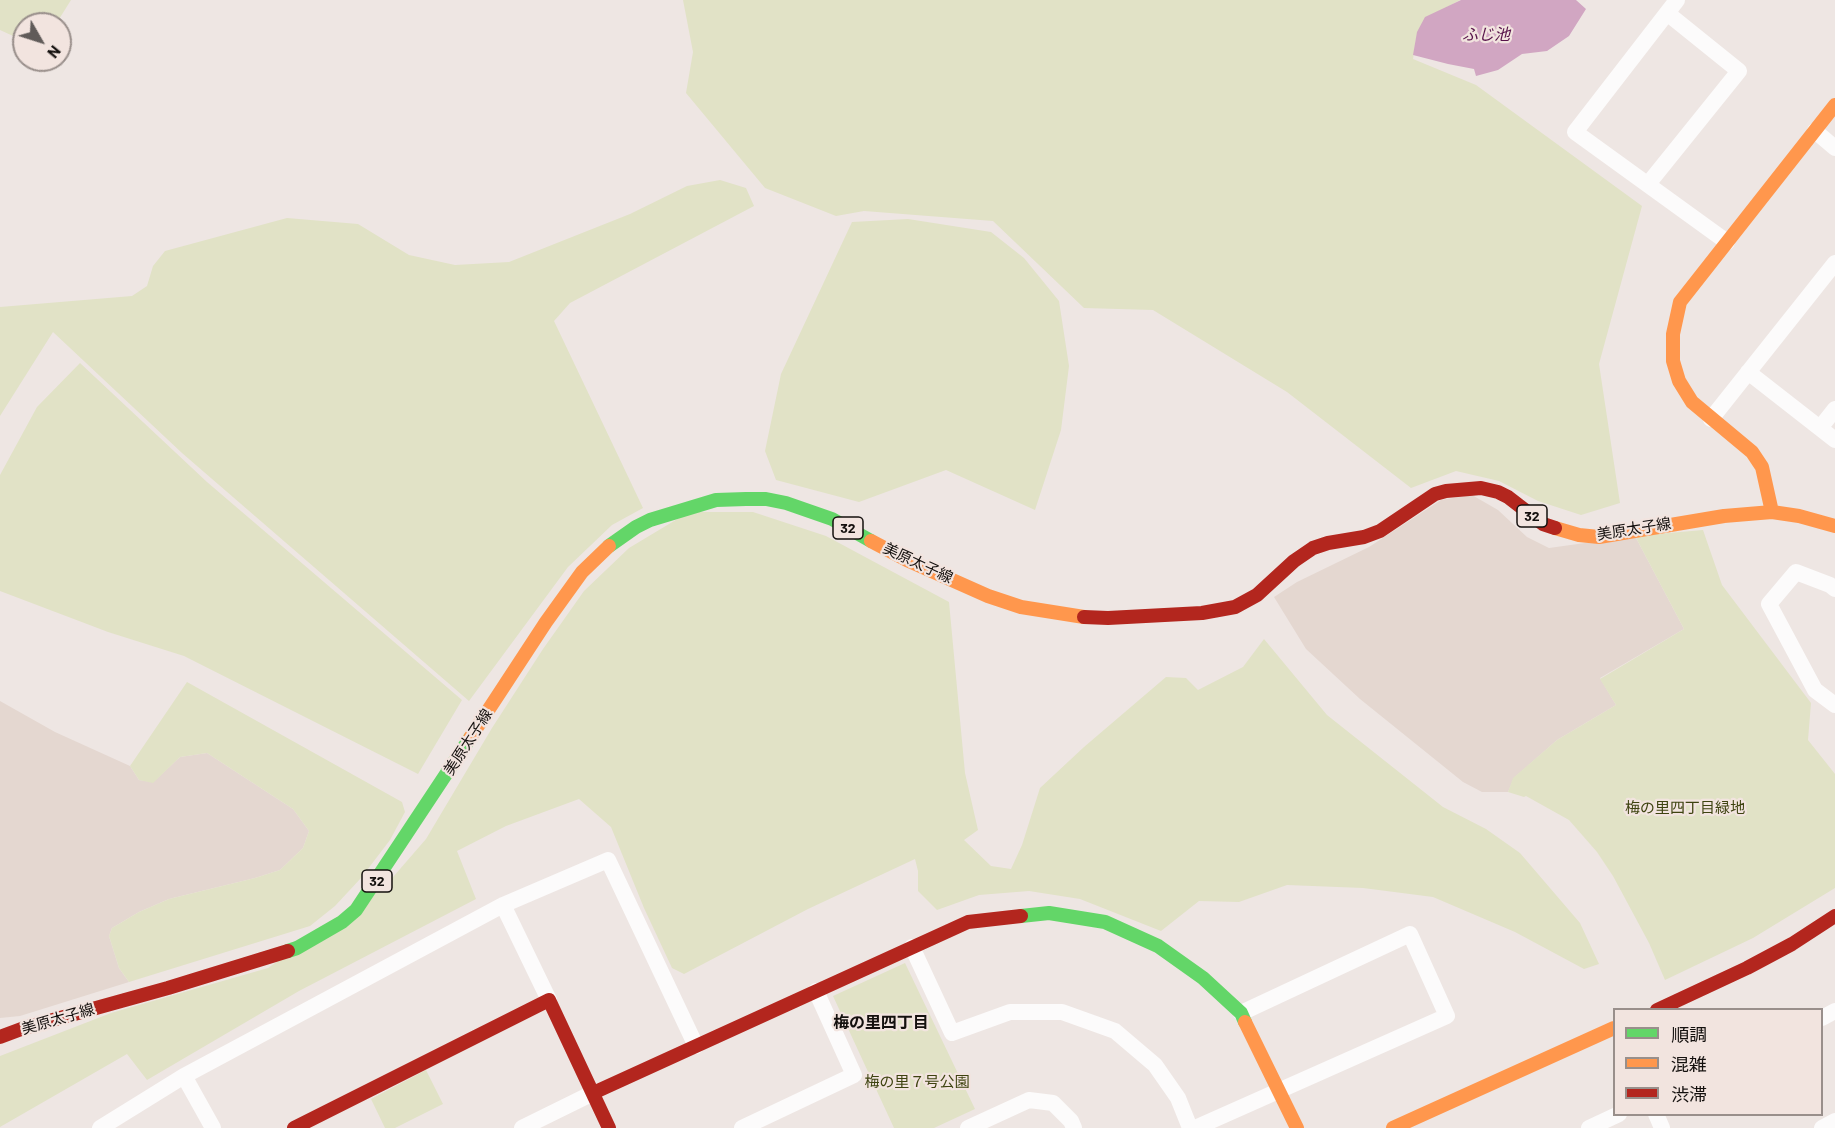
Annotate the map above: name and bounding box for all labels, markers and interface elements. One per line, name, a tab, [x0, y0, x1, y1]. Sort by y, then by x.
north arrow	[12, 12, 72, 72]
water label: ふじ池	[1462, 25, 1510, 45]
text: N	[44, 42, 66, 62]
road number: 32	[1517, 505, 1547, 527]
street label: 美原太子線	[1596, 514, 1672, 544]
road number: 32	[833, 517, 863, 539]
street label: 美原太子線	[880, 539, 956, 587]
street label: 美原太子線	[440, 706, 496, 778]
park label: 梅の里四丁目緑地	[1625, 799, 1745, 817]
road number: 32	[362, 870, 392, 892]
street label: 美原太子線	[19, 1000, 97, 1038]
legend	[1613, 1008, 1823, 1116]
district label: 梅の里四丁目	[833, 1013, 929, 1033]
text: 順調	[1671, 1023, 1707, 1045]
text: 混雑	[1671, 1053, 1707, 1075]
park label: 梅の里７号公園	[865, 1073, 969, 1091]
text: 渋滞	[1671, 1083, 1707, 1105]

